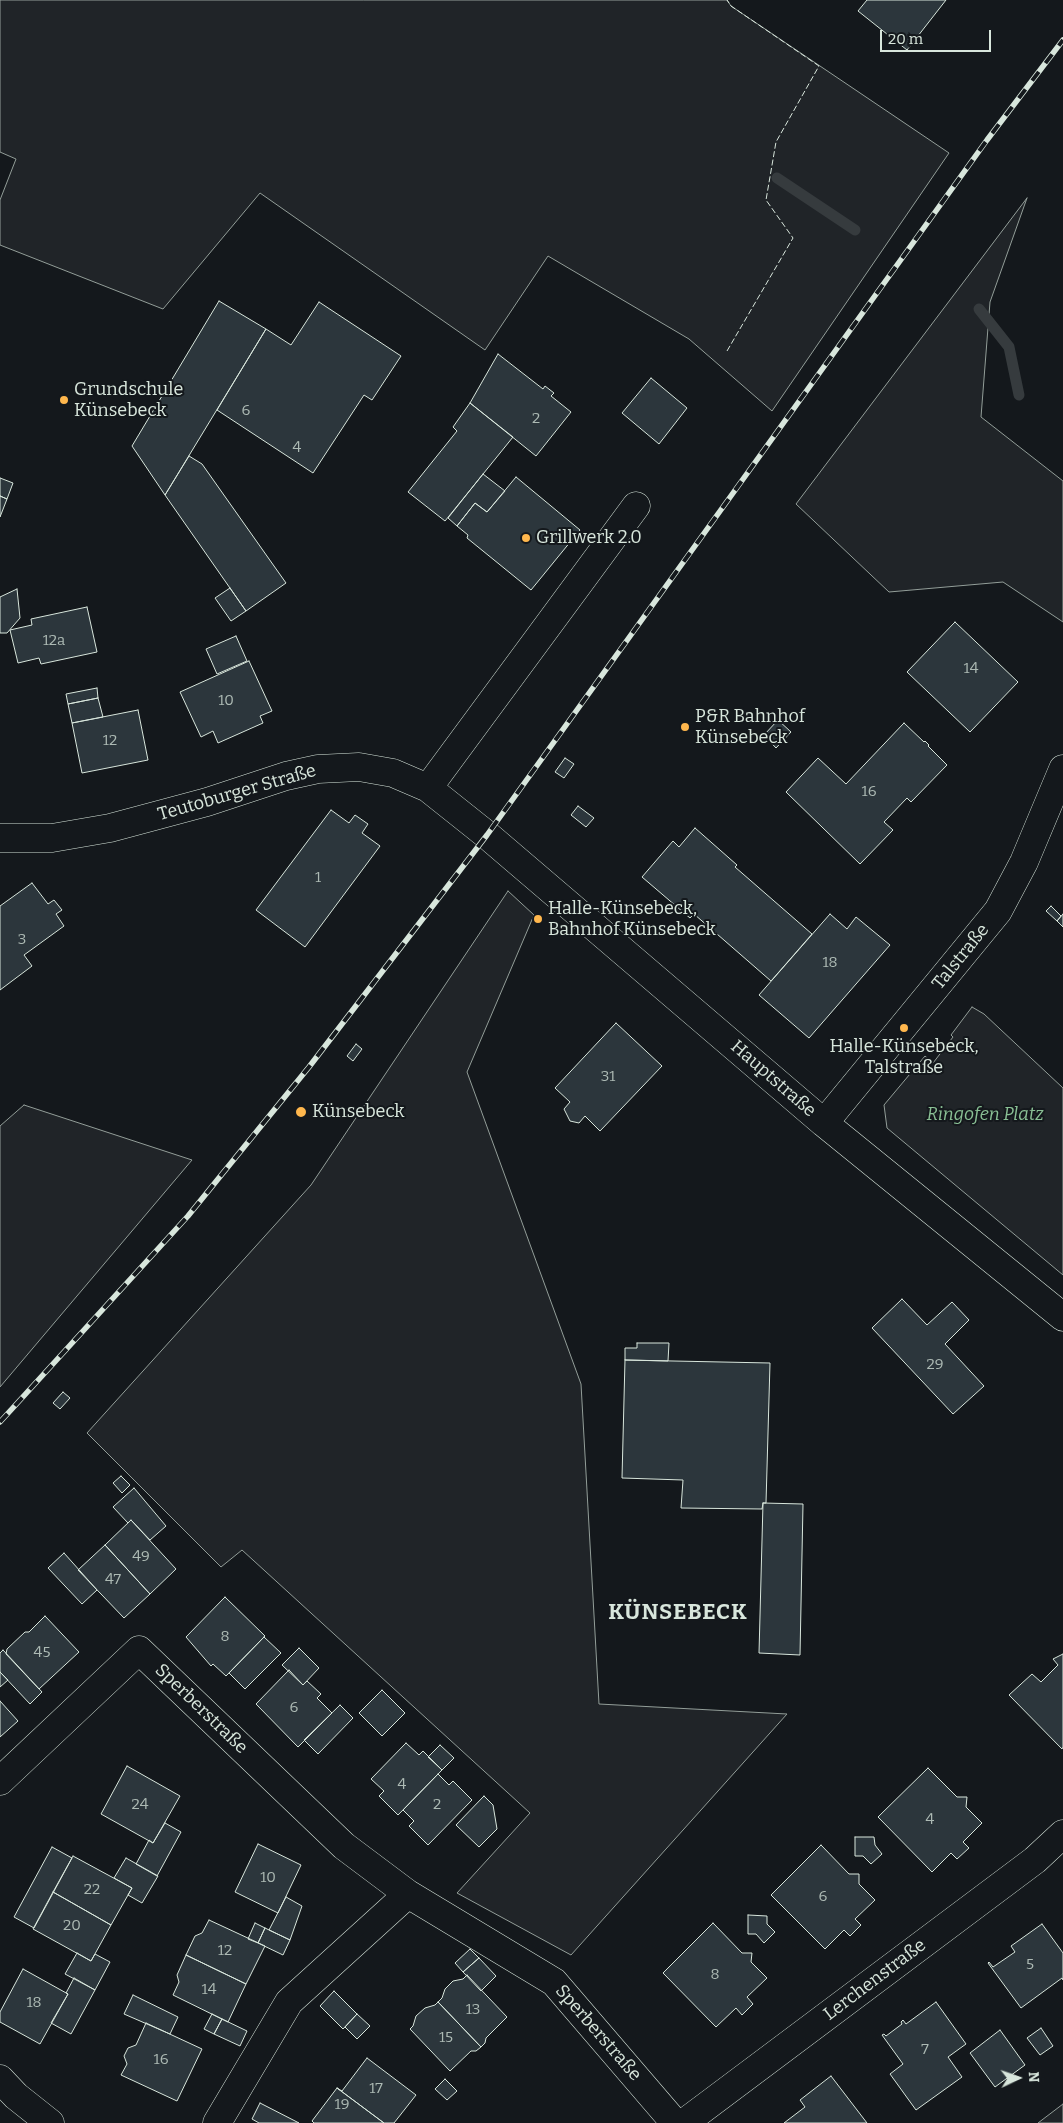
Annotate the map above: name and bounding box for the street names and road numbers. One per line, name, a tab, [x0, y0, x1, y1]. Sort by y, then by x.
street label: Teutoburger Straße	[156, 760, 318, 826]
street label: Talstraße	[928, 920, 994, 994]
street label: Hauptstraße	[726, 1036, 820, 1122]
street label: Sperberstraße	[150, 1659, 252, 1759]
street label: Lerchenstraße	[820, 1935, 930, 2025]
street label: Sperberstraße	[550, 1981, 646, 2085]

